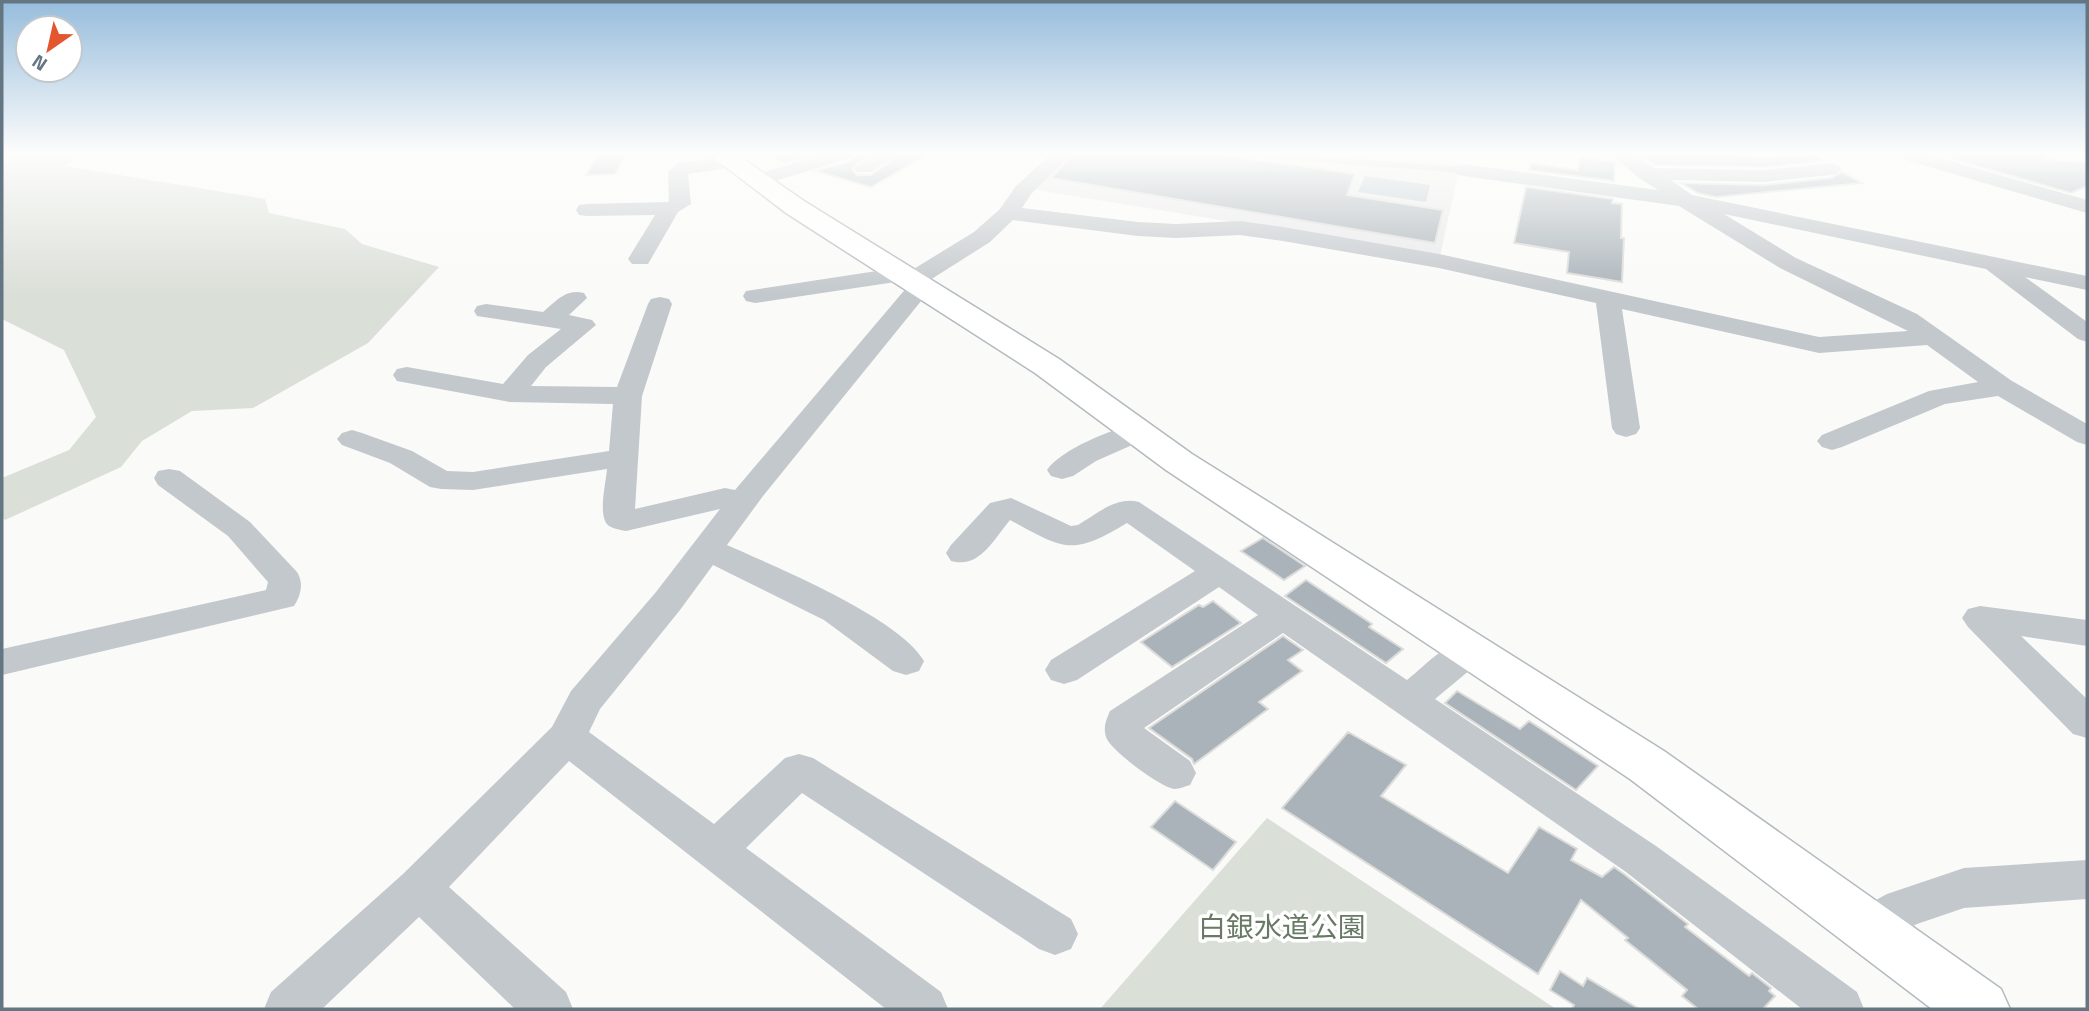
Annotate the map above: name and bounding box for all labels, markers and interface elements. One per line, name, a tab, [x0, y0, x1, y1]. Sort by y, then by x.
north arrow	[14, 14, 84, 84]
text: N	[26, 48, 53, 79]
park label: 白銀水道公園	[1198, 905, 1366, 948]

